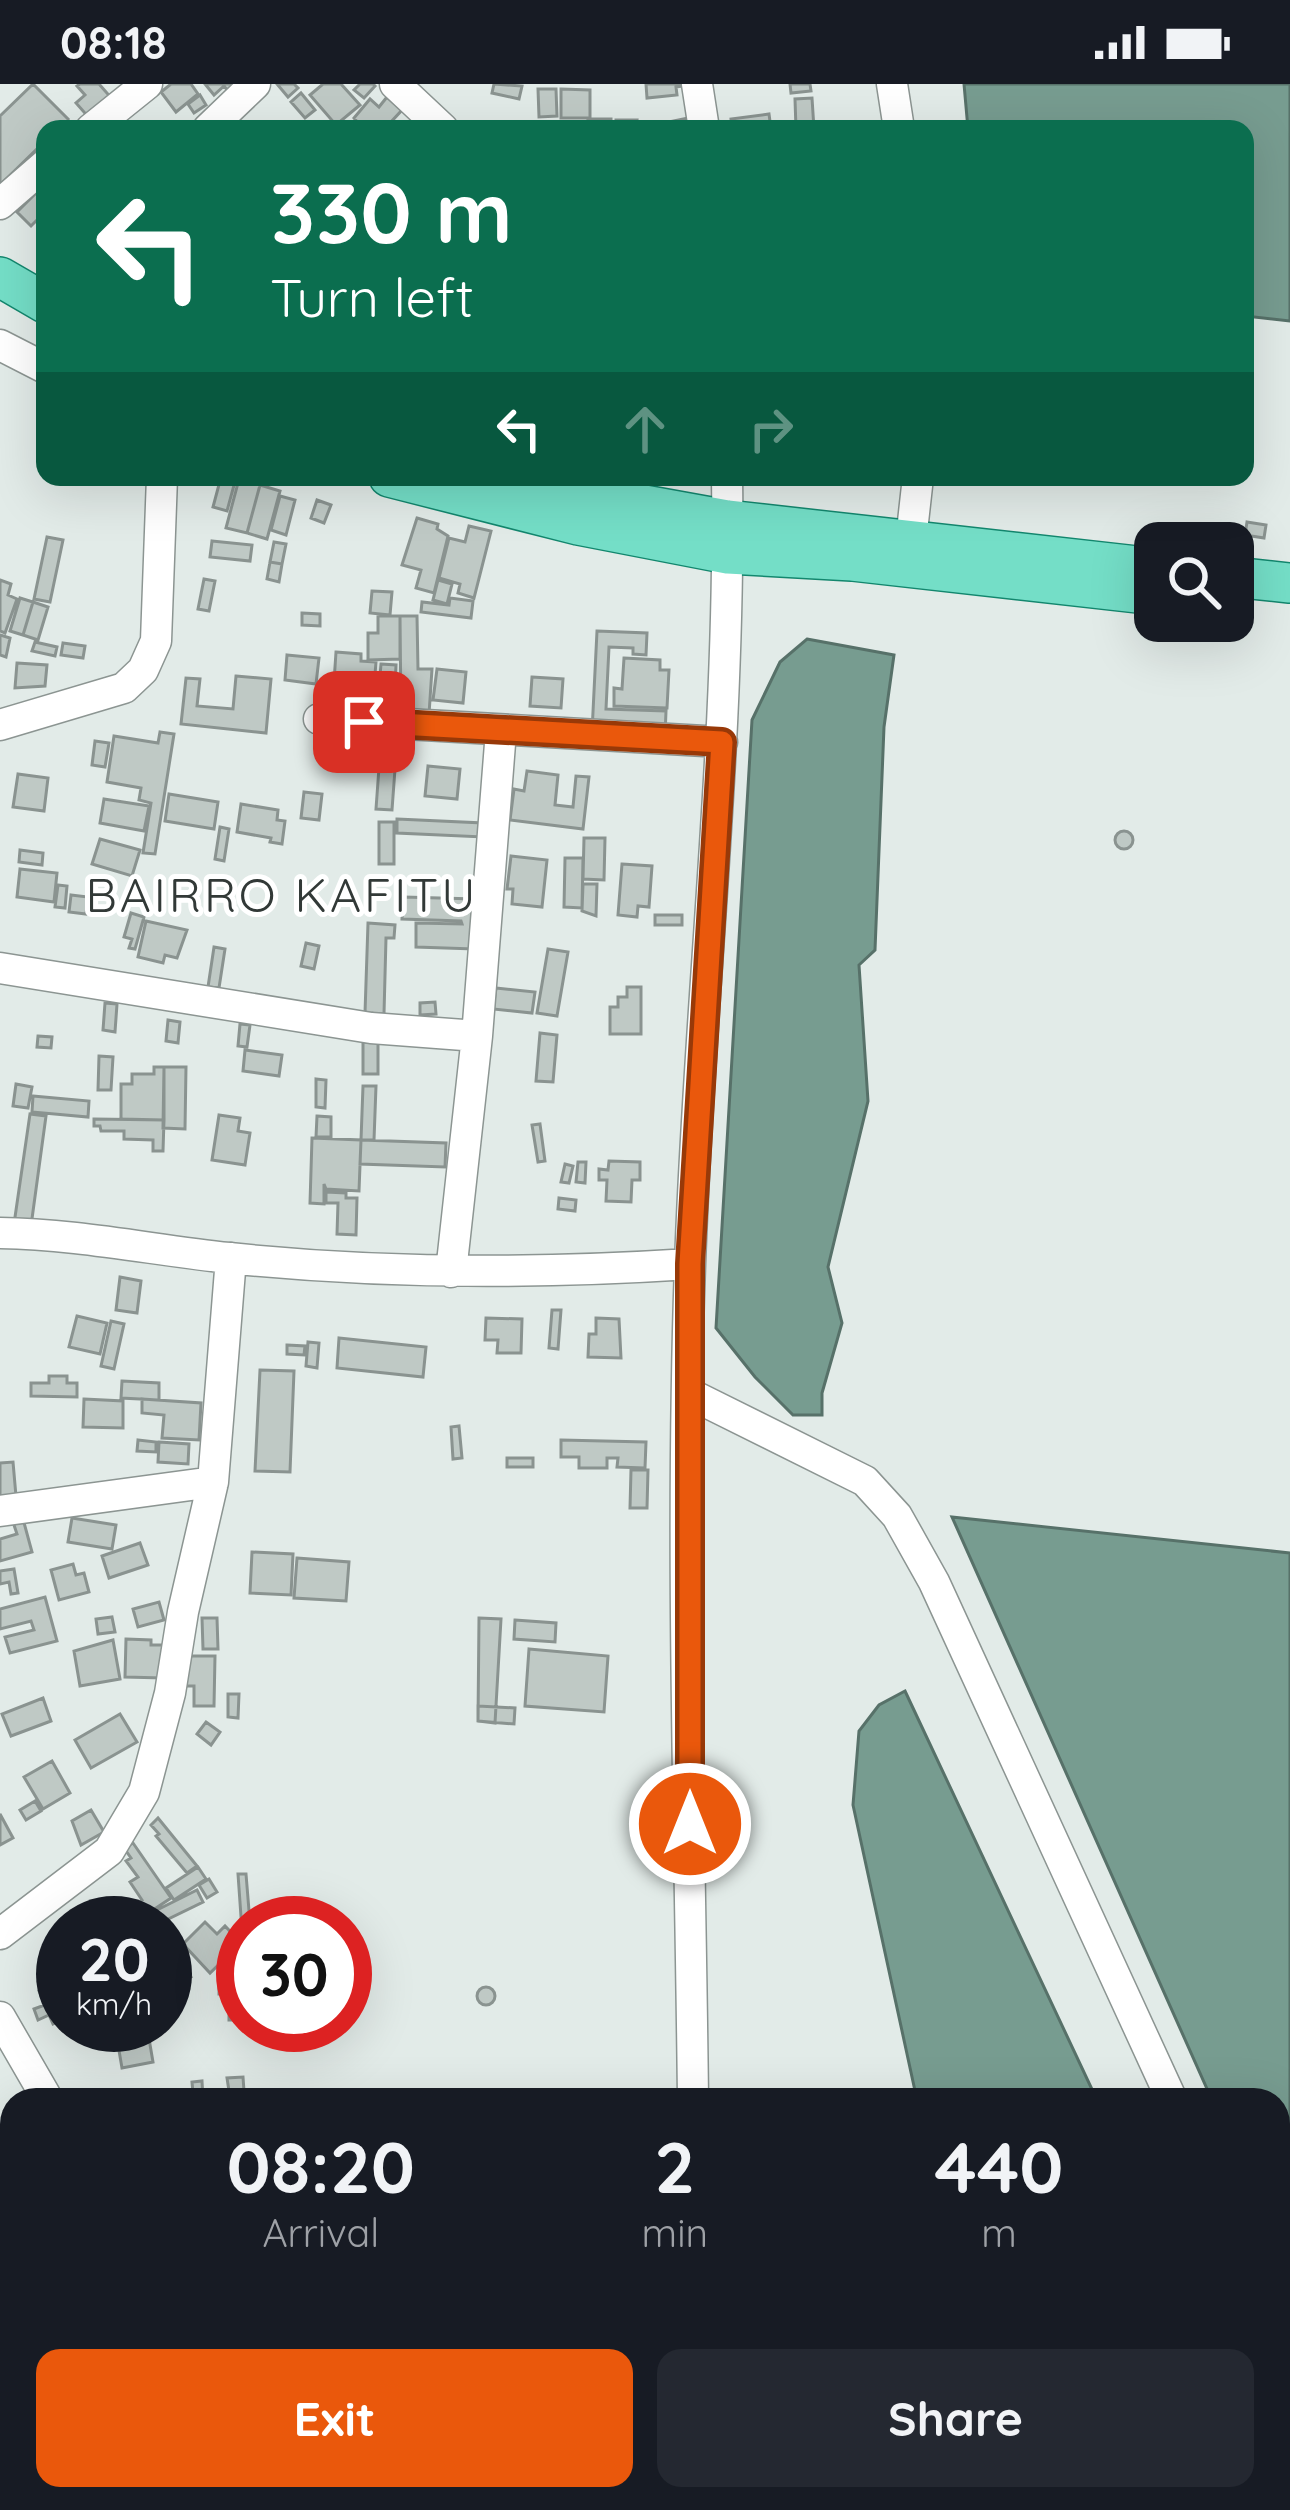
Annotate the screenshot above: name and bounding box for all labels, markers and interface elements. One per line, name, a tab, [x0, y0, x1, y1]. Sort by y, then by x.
text: 08:18	[60, 14, 167, 70]
text: 330 m	[270, 159, 513, 264]
icon: left	[72, 168, 228, 324]
text: Turn left	[270, 263, 474, 331]
icon: left	[486, 396, 552, 462]
icon: ahead	[612, 396, 678, 462]
icon: right	[738, 396, 804, 462]
map controls	[1134, 522, 1254, 642]
button: search	[1134, 522, 1254, 642]
pin	[313, 671, 415, 773]
icon: arrive	[331, 689, 397, 755]
district label: BAIRRO KAFITU	[86, 864, 478, 924]
position arrow	[627, 1761, 753, 1887]
speed limit sign: 30	[216, 1896, 372, 2052]
text: 20	[79, 1921, 149, 1996]
text: km/h	[76, 1985, 152, 2023]
text: 08:20	[227, 2121, 415, 2211]
text: 2	[654, 2121, 695, 2211]
text: 440	[935, 2121, 1063, 2211]
text: Arrival	[262, 2208, 379, 2257]
text: min	[642, 2208, 708, 2257]
text: m	[981, 2208, 1017, 2257]
button: Exit	[36, 2349, 633, 2487]
button: Share	[657, 2349, 1254, 2487]

